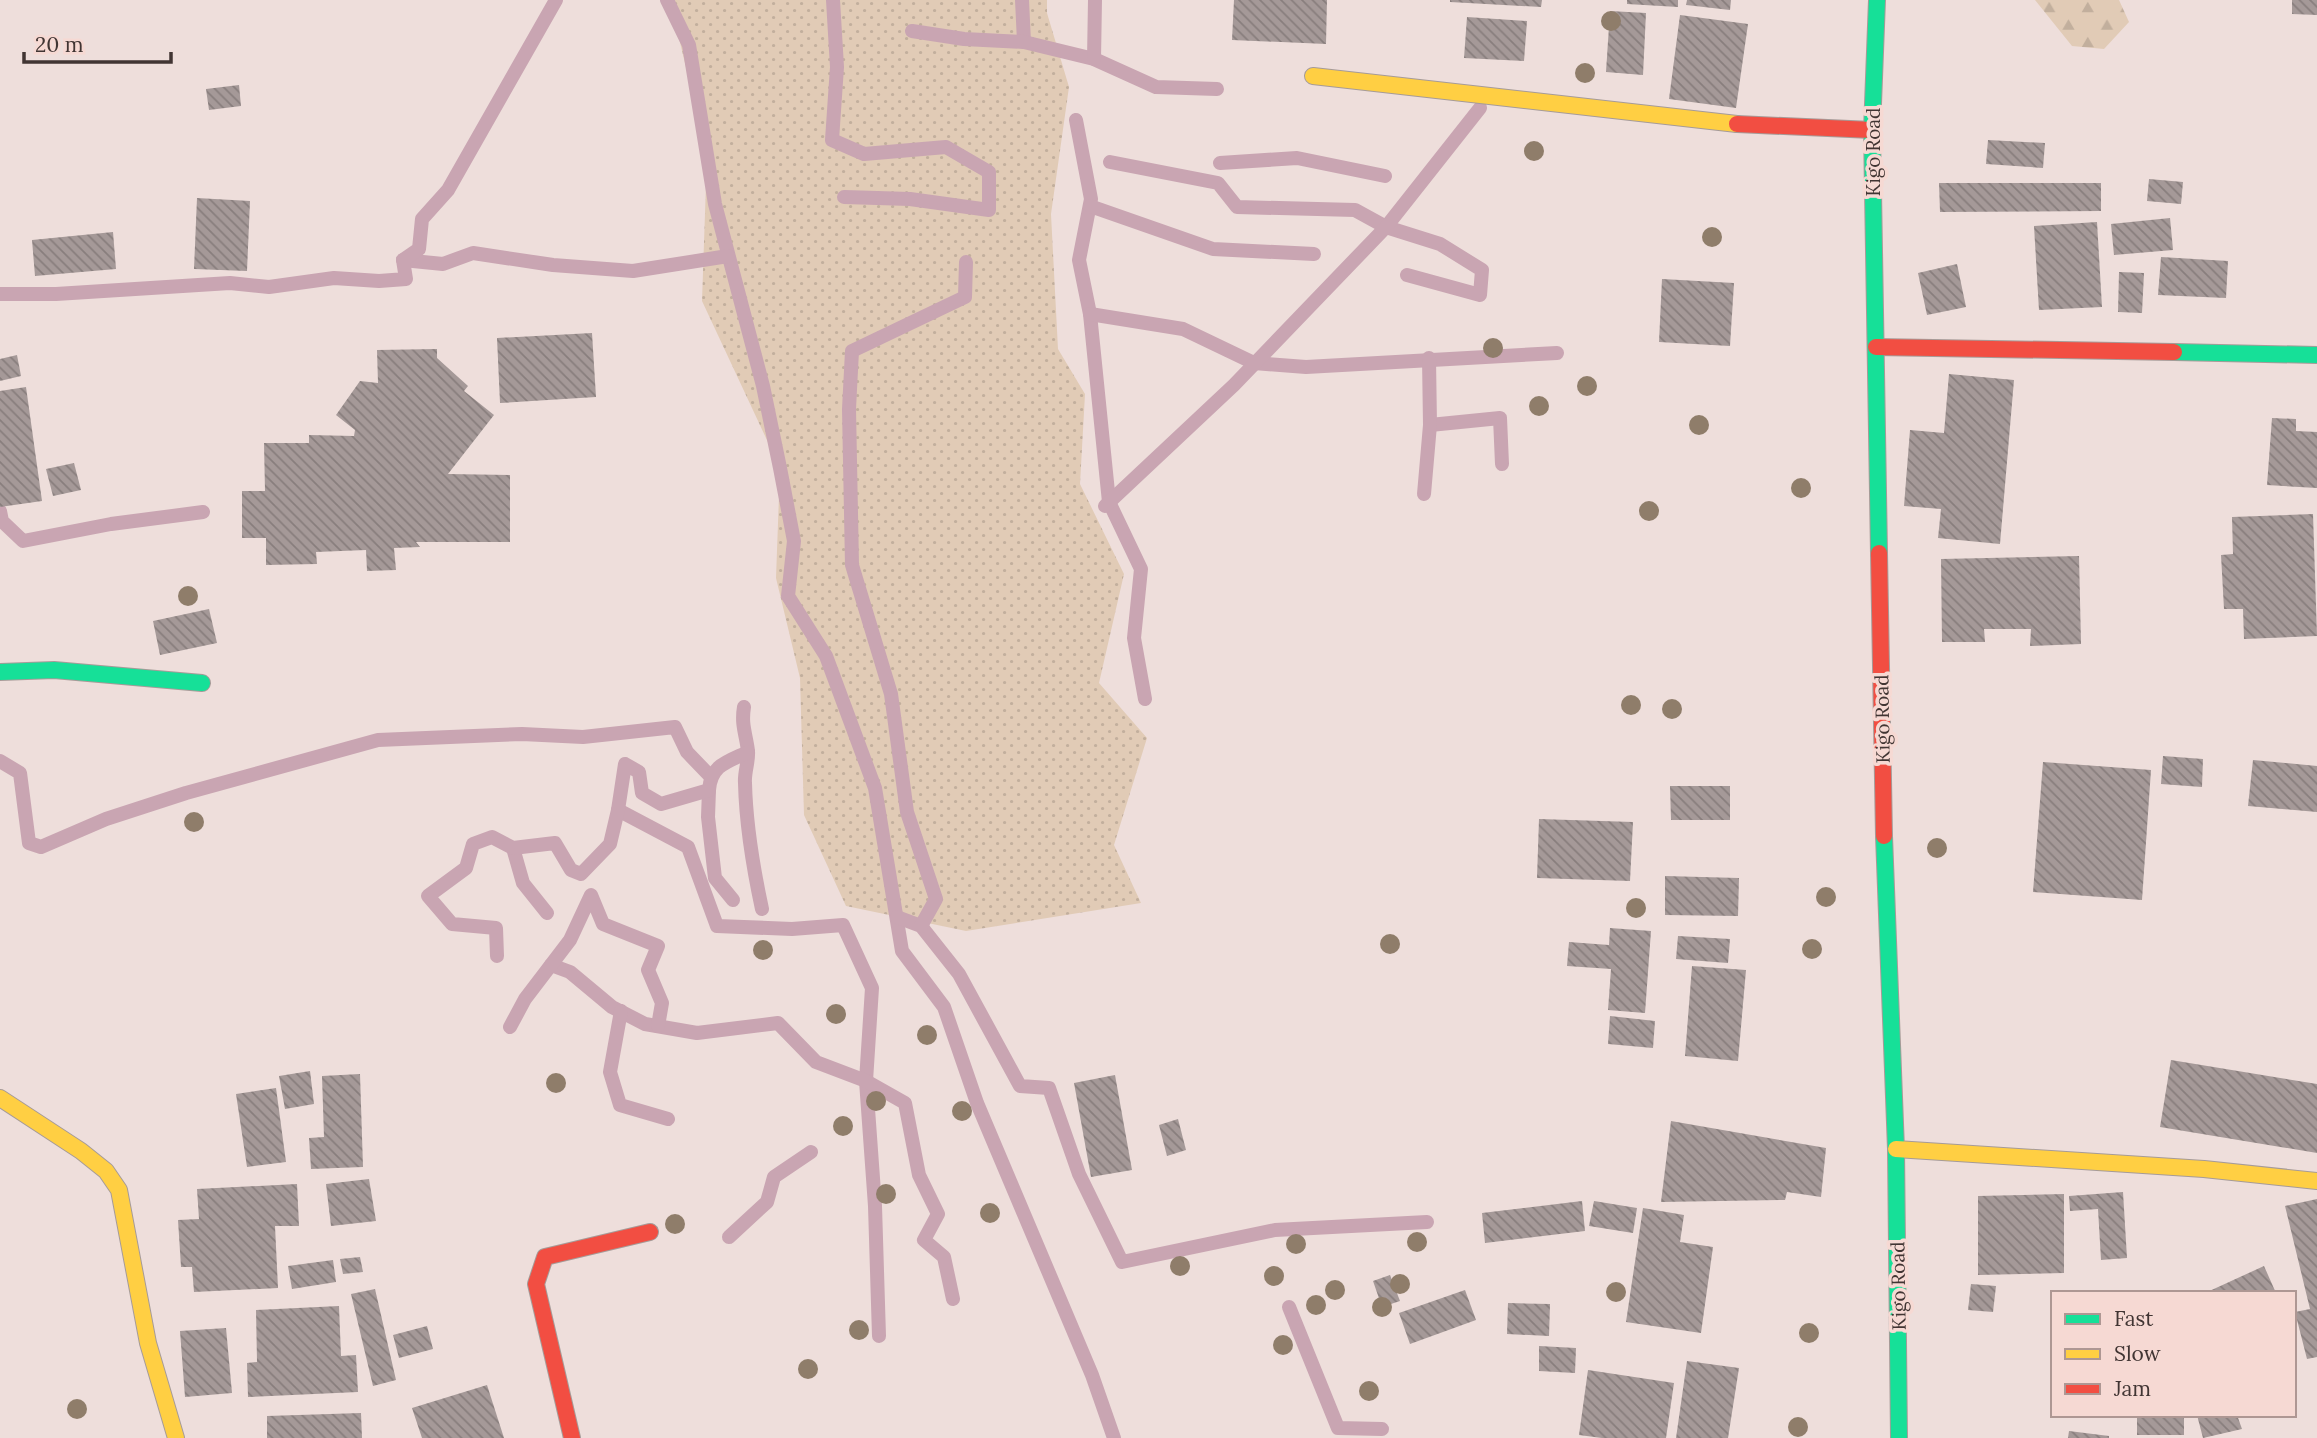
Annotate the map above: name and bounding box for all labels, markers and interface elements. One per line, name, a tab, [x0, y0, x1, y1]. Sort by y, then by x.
scale bar	[24, 21, 172, 65]
text: 20 m	[35, 31, 84, 58]
street label: Kigo Road	[1861, 108, 1885, 196]
street label: Kigo Road	[1869, 674, 1895, 764]
street label: Kigo Road	[1885, 1241, 1911, 1331]
legend	[2051, 1291, 2296, 1417]
text: Fast	[2114, 1305, 2154, 1332]
text: Slow	[2114, 1340, 2161, 1367]
text: Jam	[2113, 1375, 2151, 1402]

